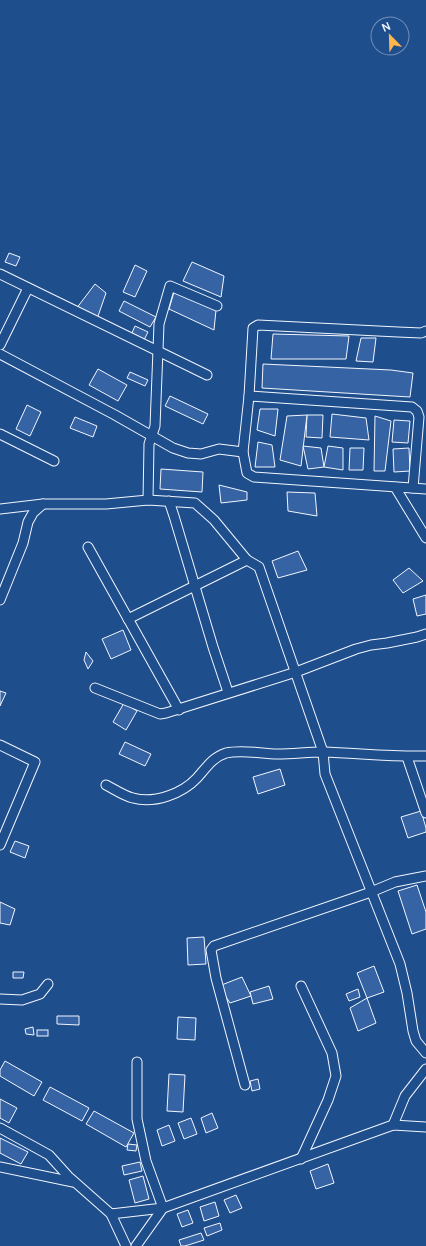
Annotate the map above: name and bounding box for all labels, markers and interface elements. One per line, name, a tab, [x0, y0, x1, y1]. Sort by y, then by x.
north arrow	[370, 16, 410, 56]
text: N	[379, 18, 393, 35]

